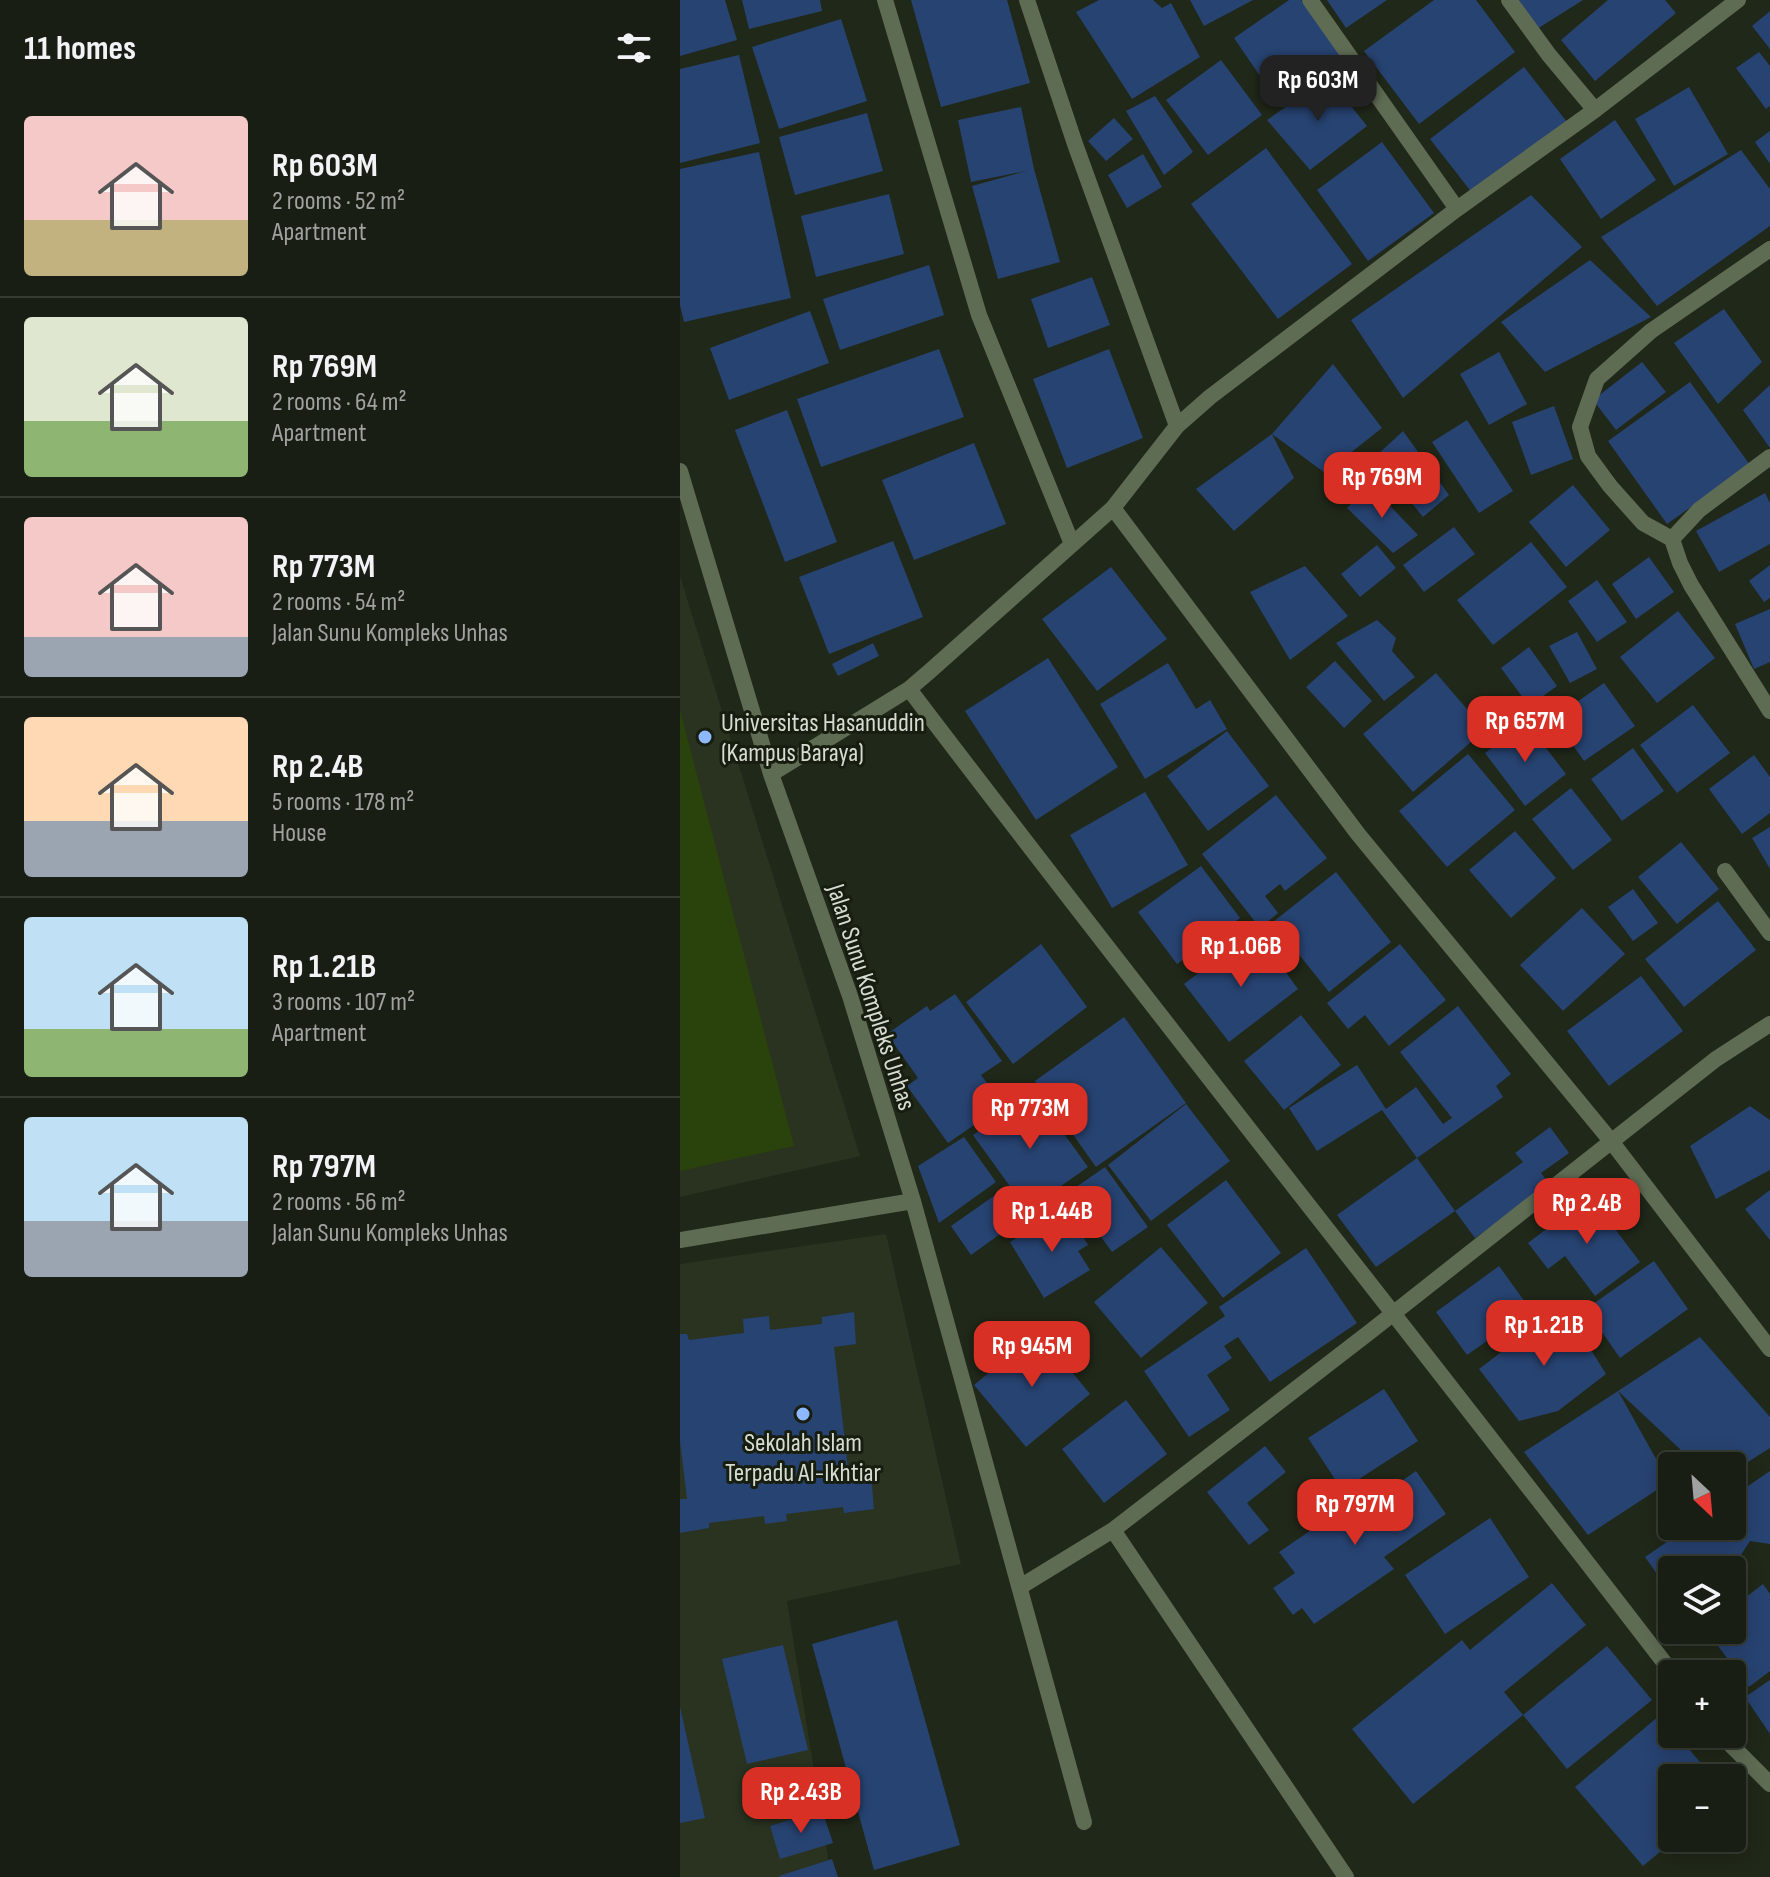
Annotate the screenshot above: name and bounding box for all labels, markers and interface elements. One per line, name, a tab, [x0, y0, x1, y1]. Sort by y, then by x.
icon: filters	[612, 26, 656, 70]
text: 11 homes	[24, 28, 136, 69]
pin: Rp 603M	[1244, 55, 1392, 123]
text: Rp 603M	[1278, 65, 1358, 96]
text: Rp 603M	[272, 145, 378, 186]
icon: home	[88, 148, 184, 244]
text: 2 rooms · 52 m²	[272, 186, 405, 217]
text: Apartment	[272, 217, 366, 248]
text: Rp 769M	[272, 346, 377, 387]
icon: home	[88, 349, 184, 445]
text: 2 rooms · 64 m²	[272, 387, 407, 418]
text: Apartment	[272, 418, 366, 449]
pin: Rp 769M	[1308, 452, 1456, 520]
text: Rp 769M	[1342, 462, 1422, 493]
text: Rp 773M	[272, 546, 375, 587]
icon: home	[88, 549, 184, 645]
text: 2 rooms · 54 m²	[272, 587, 405, 618]
text: Jalan Sunu Kompleks Unhas	[272, 618, 508, 649]
pin: Rp 657M	[1451, 696, 1599, 764]
text: Rp 657M	[1485, 706, 1565, 737]
place label: Universitas Hasanuddin (Kampus Baraya)	[721, 708, 925, 769]
marker: Universitas Hasanuddin (Kampus Baraya)	[696, 728, 714, 746]
text: Rp 2.4B	[272, 746, 363, 787]
icon: home	[88, 749, 184, 845]
text: 5 rooms · 178 m²	[272, 787, 414, 818]
text: House	[272, 818, 327, 849]
street label: Jalan Sunu Kompleks Unhas	[819, 880, 922, 1114]
pin: Rp 1.06B	[1158, 921, 1324, 989]
text: Rp 1.06B	[1200, 931, 1282, 962]
text: Rp 1.21B	[272, 946, 376, 987]
icon: home	[88, 949, 184, 1045]
text: 3 rooms · 107 m²	[272, 987, 415, 1018]
text: Apartment	[272, 1018, 366, 1049]
pin: Rp 773M	[956, 1083, 1104, 1151]
text: Rp 773M	[991, 1093, 1069, 1124]
text: Rp 797M	[272, 1146, 376, 1187]
icon: home	[88, 1149, 184, 1245]
pin: Rp 2.4B	[1513, 1178, 1661, 1246]
pin: Rp 1.44B	[969, 1186, 1135, 1254]
text: 2 rooms · 56 m²	[272, 1187, 406, 1218]
text: Rp 2.4B	[1552, 1188, 1622, 1219]
text: Rp 1.44B	[1011, 1196, 1093, 1227]
text: Jalan Sunu Kompleks Unhas	[272, 1218, 508, 1249]
pin: Rp 1.21B	[1461, 1300, 1627, 1368]
text: Rp 1.21B	[1504, 1310, 1584, 1341]
pin: Rp 945M	[958, 1321, 1106, 1389]
text: Rp 945M	[992, 1331, 1072, 1362]
marker: Sekolah Islam Terpadu Al-Ikhtiar	[794, 1405, 812, 1423]
place label: Sekolah Islam Terpadu Al-Ikhtiar	[725, 1428, 882, 1489]
north arrow	[1658, 1452, 1746, 1540]
map controls	[1658, 1452, 1746, 1852]
pin: Rp 797M	[1281, 1479, 1429, 1547]
text: Rp 797M	[1315, 1489, 1395, 1520]
button: layers	[1658, 1556, 1746, 1644]
button: +	[1658, 1660, 1746, 1748]
button: −	[1658, 1764, 1746, 1852]
pin: Rp 2.43B	[718, 1767, 884, 1835]
text: Rp 2.43B	[760, 1777, 842, 1808]

